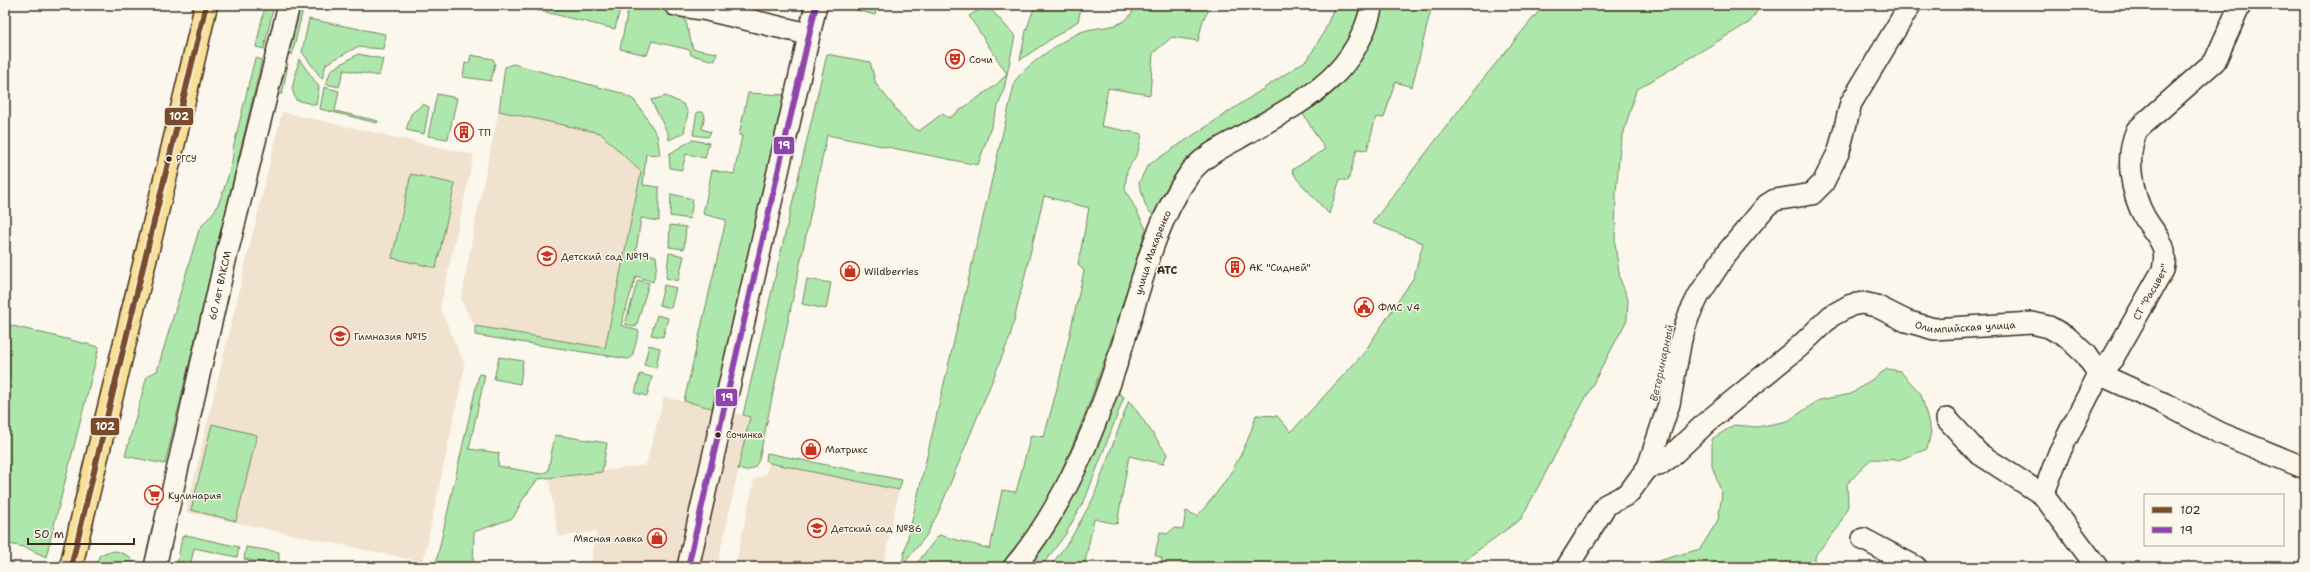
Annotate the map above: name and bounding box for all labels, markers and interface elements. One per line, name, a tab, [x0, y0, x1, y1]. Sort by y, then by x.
theatre icon: Сочи	[944, 48, 966, 70]
place label: Сочи	[969, 53, 993, 66]
line badge: 102	[164, 107, 194, 126]
text: 102	[169, 109, 189, 124]
building icon: ТП	[453, 121, 475, 143]
place label: ТП	[478, 126, 491, 139]
line badge: 19	[773, 136, 795, 155]
text: 19	[778, 138, 791, 153]
place label: РГСУ	[176, 153, 196, 165]
marker: РГСУ	[164, 154, 174, 164]
street label: улица Макаренко	[1131, 208, 1174, 296]
school or university icon: Детский сад №19	[536, 245, 558, 267]
street label: 60 лет ВЛКСМ	[205, 249, 234, 321]
place label: Детский сад №19	[561, 250, 649, 263]
building icon: АК "Сидней"	[1224, 256, 1246, 278]
shop icon: Wildberries	[839, 260, 861, 282]
place label: АК "Сидней"	[1249, 261, 1311, 274]
street label: СТ "Расцвет"	[2130, 262, 2171, 322]
district label: АТС	[1157, 263, 1177, 278]
place label: Wildberries	[864, 265, 919, 278]
public building icon: ФМС √4	[1353, 296, 1375, 318]
place label: ФМС √4	[1378, 301, 1420, 314]
street label: Олимпийская улица	[1914, 317, 2017, 336]
water label: Ветеринарный	[1647, 323, 1677, 403]
school or university icon: Гимназия №15	[329, 325, 351, 347]
place label: Гимназия №15	[354, 330, 427, 343]
line badge: 19	[715, 388, 738, 407]
text: 19	[721, 390, 734, 405]
line badge: 102	[90, 417, 120, 436]
text: 102	[95, 419, 115, 434]
place label: Сочинка	[726, 429, 763, 441]
marker: Сочинка	[713, 430, 723, 440]
shop icon: Матрикс	[800, 438, 822, 460]
place label: Матрикс	[825, 443, 868, 456]
supermarket icon: Кулинария	[143, 484, 165, 506]
place label: Кулинария	[168, 489, 221, 502]
legend	[2144, 494, 2284, 546]
text: 102	[2180, 502, 2201, 518]
school or university icon: Детский сад №86	[806, 517, 828, 539]
scale bar	[28, 520, 134, 546]
place label: Детский сад №86	[831, 522, 922, 535]
text: 19	[2180, 522, 2193, 538]
text: 50 m	[34, 526, 64, 542]
shop icon: Мясная лавка	[646, 527, 668, 549]
place label: Мясная лавка	[573, 532, 644, 545]

